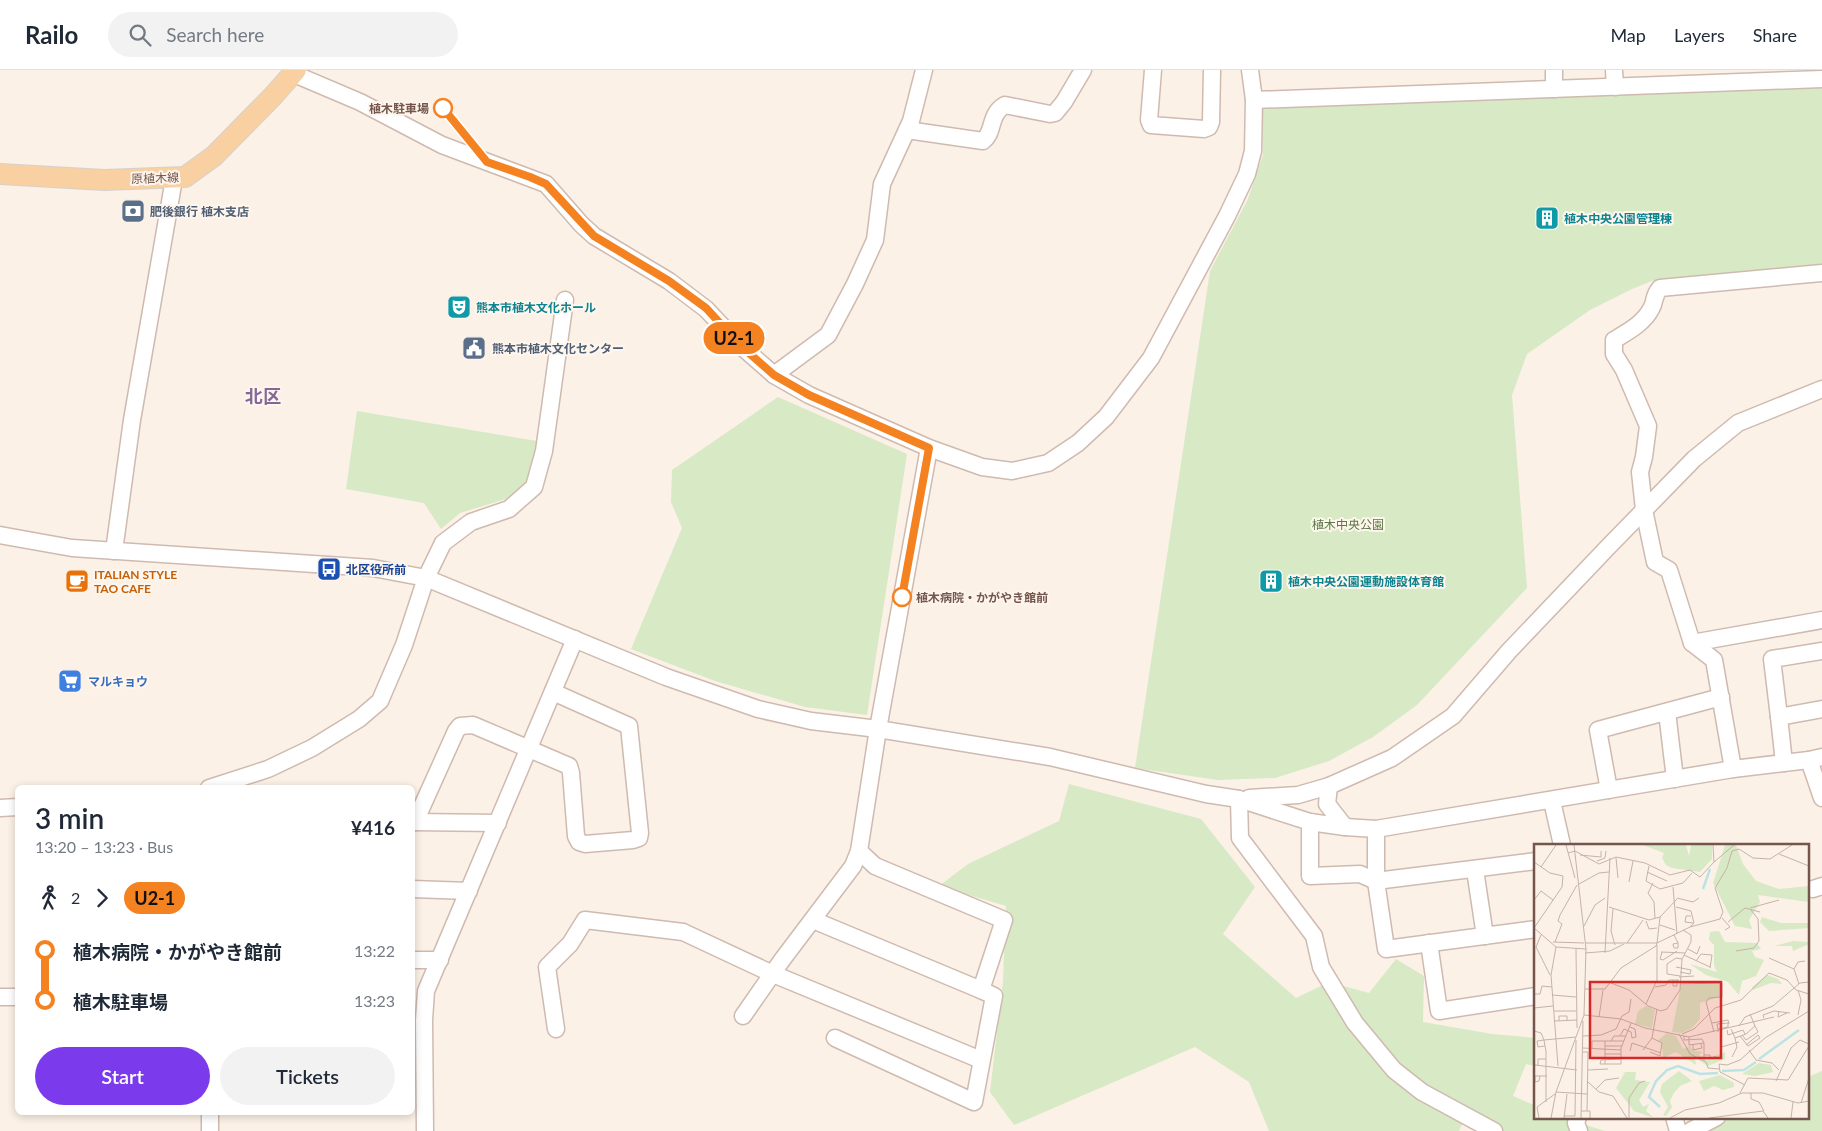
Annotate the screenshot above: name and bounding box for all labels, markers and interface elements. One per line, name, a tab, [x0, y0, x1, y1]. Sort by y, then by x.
search box	[108, 12, 458, 57]
text: Railo	[25, 20, 78, 49]
icon: search	[126, 21, 154, 49]
text: Search here	[166, 23, 264, 46]
text: Map	[1610, 24, 1646, 46]
text: Layers	[1674, 24, 1725, 46]
text: Share	[1753, 24, 1797, 46]
marker: 植木駐車場	[433, 98, 453, 118]
place label: 植木駐車場	[369, 101, 429, 116]
street label: 原植木線	[131, 170, 179, 186]
bank icon: 肥後銀行 植木支店	[120, 198, 146, 224]
place label: 肥後銀行 植木支店	[150, 204, 249, 219]
building icon: 植木中央公園管理棟	[1534, 205, 1560, 231]
place label: 植木中央公園管理棟	[1564, 211, 1672, 226]
theatre icon: 熊本市植木文化ホール	[446, 294, 472, 320]
place label: 熊本市植木文化ホール	[476, 300, 596, 315]
line badge: U2-1	[699, 322, 769, 354]
text: U2-1	[714, 327, 754, 349]
public building icon: 熊本市植木文化センター	[461, 335, 487, 361]
place label: 熊本市植木文化センター	[492, 341, 624, 356]
district label: 北区	[245, 385, 281, 407]
park label: 植木中央公園	[1312, 517, 1384, 532]
bus stop icon: 北区役所前	[316, 556, 342, 582]
place label: 北区役所前	[346, 562, 406, 577]
place label: ITALIAN STYLE TAO CAFE	[94, 567, 177, 596]
cafe icon: ITALIAN STYLE TAO CAFE	[64, 568, 90, 594]
building icon: 植木中央公園運動施設体育館	[1258, 568, 1284, 594]
place label: 植木中央公園運動施設体育館	[1288, 574, 1444, 589]
marker: 植木病院・かがやき館前	[892, 587, 912, 607]
place label: 植木病院・かがやき館前	[916, 590, 1048, 605]
supermarket icon: マルキョウ	[57, 668, 83, 694]
place label: マルキョウ	[88, 674, 148, 689]
text: 3 min	[35, 801, 104, 835]
text: ¥416	[351, 816, 395, 839]
text: 13:20 – 13:23 · Bus	[35, 837, 173, 856]
inset map	[1534, 844, 1810, 1118]
icon: walk	[35, 884, 63, 912]
icon: forward	[88, 884, 116, 912]
text: U2-1	[134, 887, 175, 909]
text: 2	[71, 888, 80, 907]
text: 植木病院・かがやき館前	[73, 940, 282, 963]
text: 13:22	[354, 941, 395, 960]
text: 植木駐車場	[73, 990, 168, 1013]
text: 13:23	[354, 991, 395, 1010]
button: Start	[35, 1047, 210, 1105]
button: Tickets	[220, 1047, 395, 1105]

